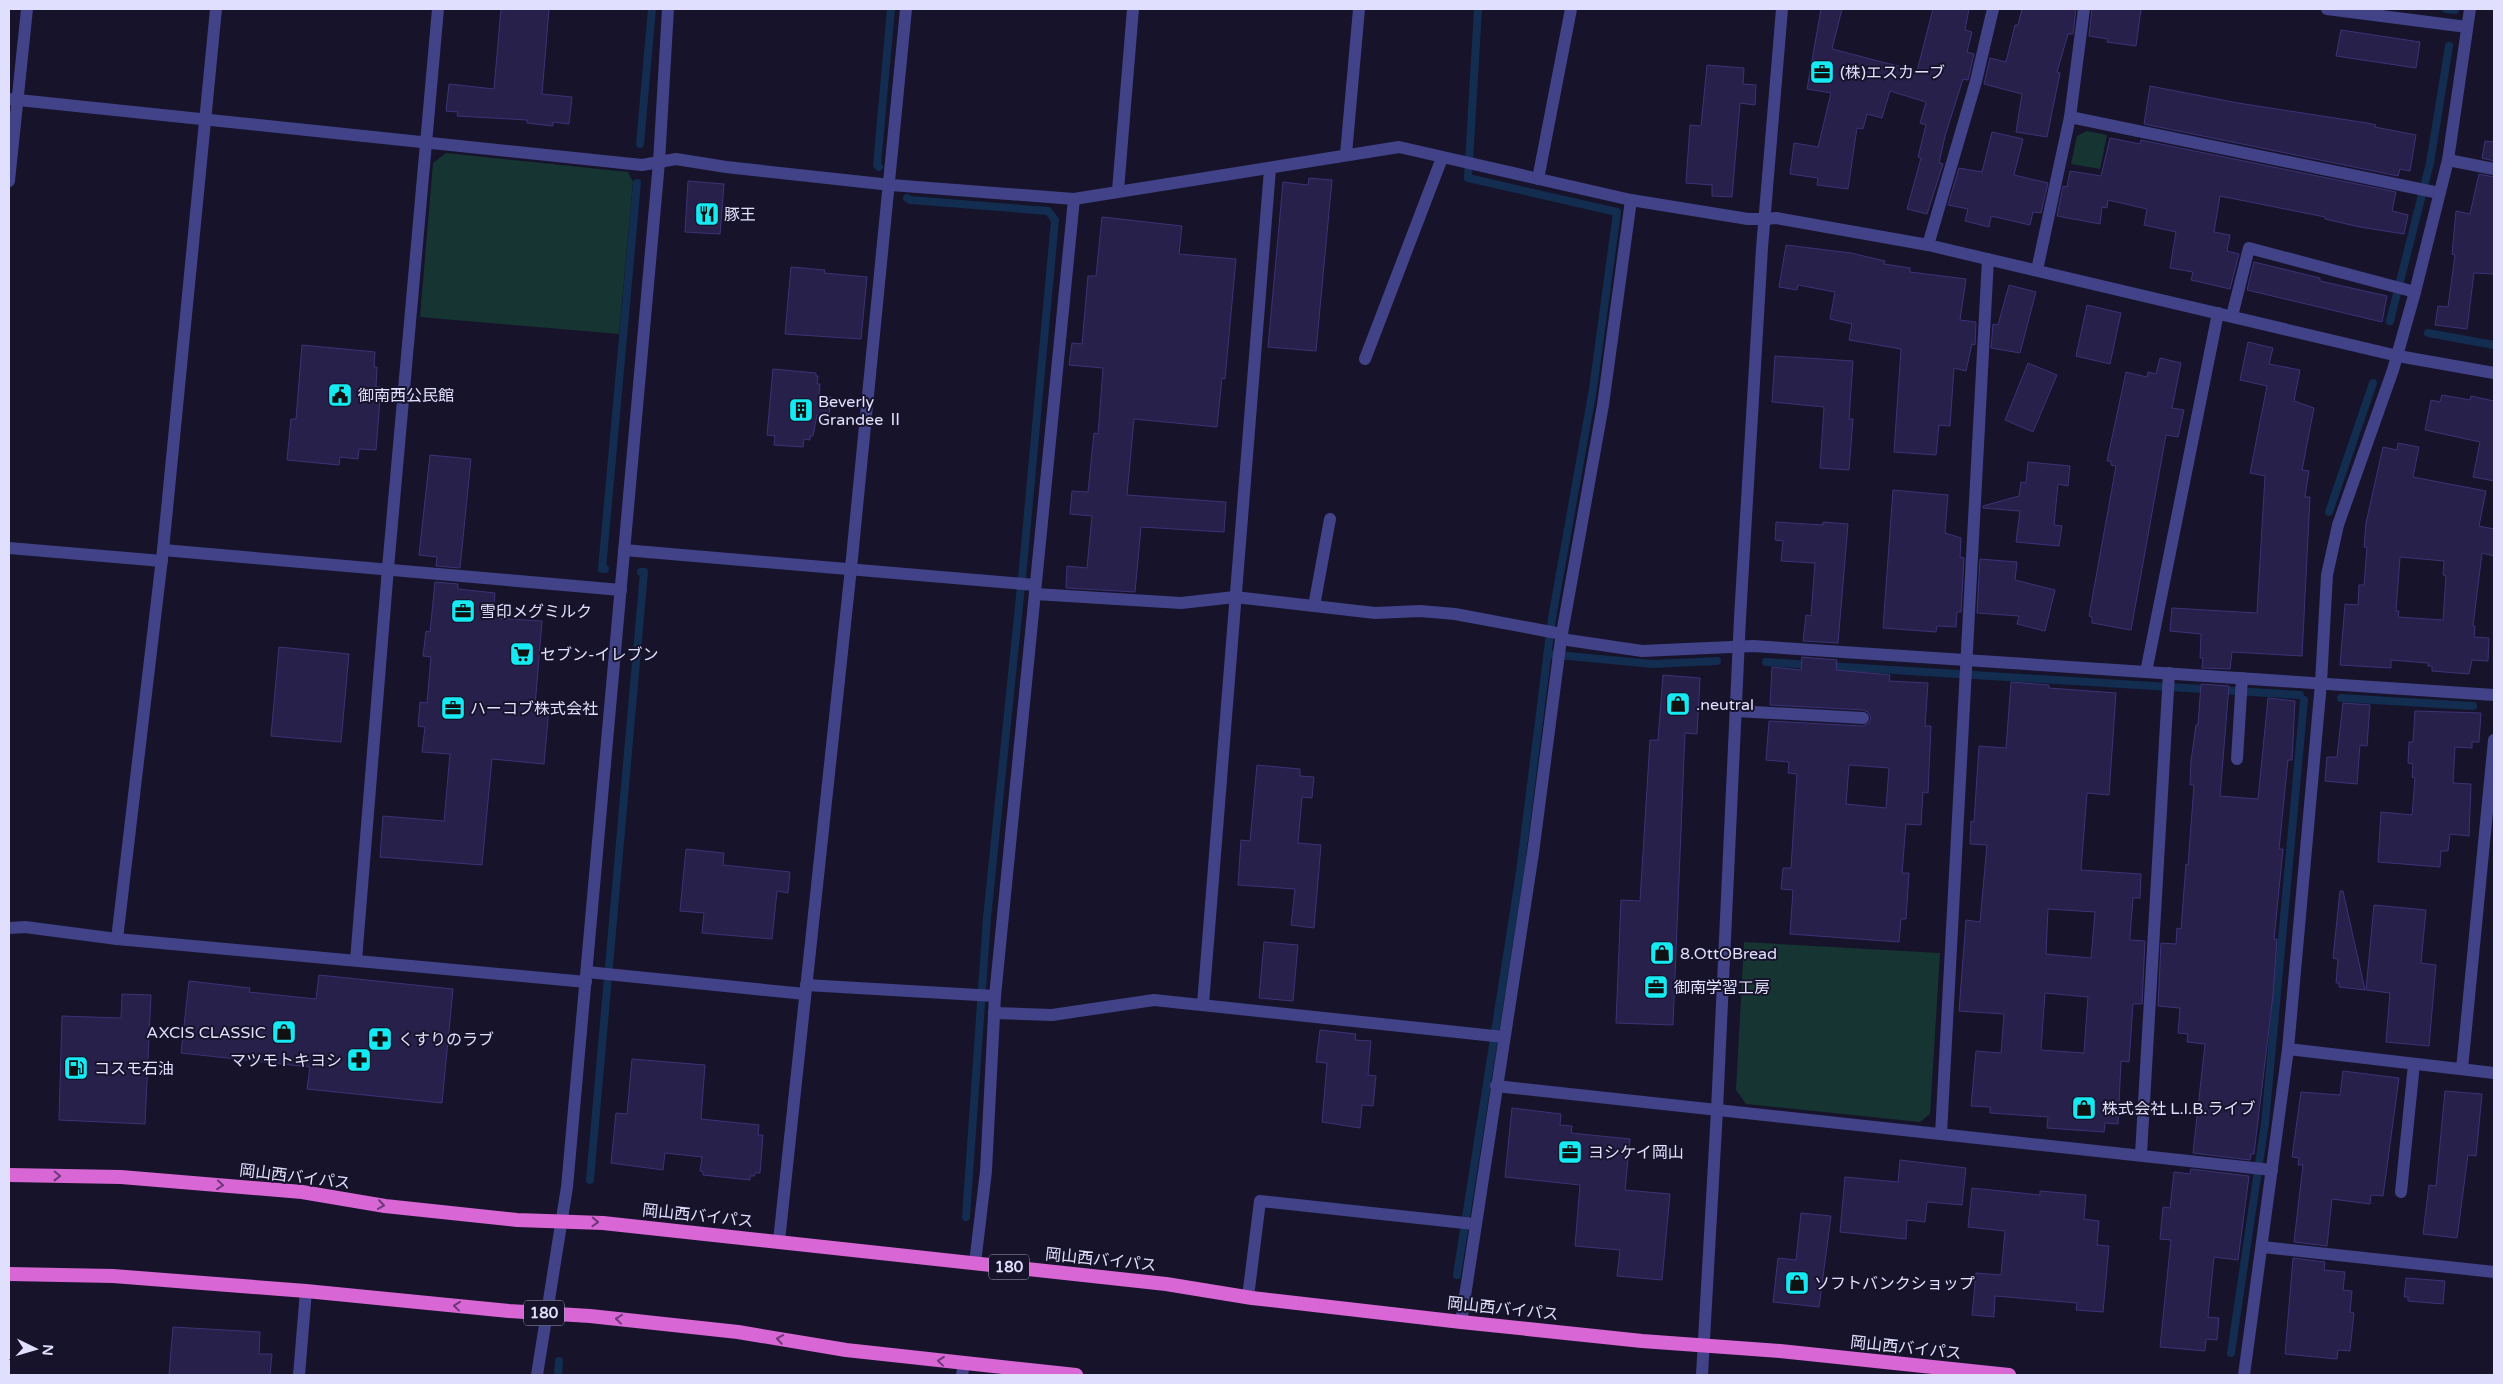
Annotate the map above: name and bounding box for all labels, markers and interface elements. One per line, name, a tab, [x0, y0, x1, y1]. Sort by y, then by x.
office icon: (株)エスカーブ	[1809, 59, 1835, 85]
place label: (株)エスカーブ	[1840, 63, 1945, 83]
restaurant icon: 豚王	[694, 201, 720, 227]
place label: 豚王	[724, 205, 756, 225]
public building icon: 御南西公民館	[327, 382, 353, 408]
place label: 御南西公民館	[358, 386, 454, 406]
place label: Beverly Grandee Ⅱ	[818, 392, 903, 430]
building icon: Beverly Grandee Ⅱ	[788, 397, 814, 423]
office icon: 雪印メグミルク	[450, 598, 476, 624]
place label: 雪印メグミルク	[480, 602, 592, 622]
supermarket icon: セブン-イレブン	[509, 641, 535, 667]
place label: セブン-イレブン	[540, 645, 659, 665]
shop icon: .neutral	[1665, 691, 1691, 717]
office icon: ハーコブ株式会社	[440, 695, 466, 721]
place label: .neutral	[1696, 695, 1754, 715]
place label: ハーコブ株式会社	[470, 699, 598, 719]
shop icon: 8.OttOBread	[1649, 940, 1675, 966]
place label: 8.OttOBread	[1680, 944, 1777, 964]
office icon: 御南学習工房	[1643, 974, 1669, 1000]
place label: 御南学習工房	[1674, 978, 1770, 998]
shop icon: AXCIS CLASSIC	[271, 1019, 297, 1045]
place label: AXCIS CLASSIC	[146, 1023, 266, 1043]
pharmacy icon: くすりのラブ	[367, 1026, 393, 1052]
place label: くすりのラブ	[398, 1030, 494, 1050]
pharmacy icon: マツモトキヨシ	[346, 1047, 372, 1073]
place label: マツモトキヨシ	[230, 1051, 342, 1071]
fuel station icon: コスモ石油	[63, 1055, 89, 1081]
place label: コスモ石油	[94, 1059, 174, 1079]
shop icon: 株式会社 L.I.B.ライブ	[2071, 1095, 2097, 1121]
place label: 株式会社 L.I.B.ライブ	[2102, 1099, 2255, 1119]
office icon: ヨシケイ岡山	[1557, 1139, 1583, 1165]
place label: ヨシケイ岡山	[1588, 1143, 1684, 1163]
street label: 岡山西バイパス	[238, 1160, 352, 1194]
one-way arrow	[54, 1170, 62, 1181]
one-way arrow	[216, 1180, 224, 1191]
one-way arrow	[377, 1199, 385, 1210]
street label: 岡山西バイパス	[641, 1200, 754, 1232]
one-way arrow	[591, 1217, 599, 1228]
street label: 岡山西バイパス	[1044, 1244, 1157, 1276]
road number: 180	[989, 1254, 1029, 1280]
shop icon: ソフトバンクショップ	[1784, 1270, 1810, 1296]
place label: ソフトバンクショップ	[1814, 1274, 1975, 1294]
street label: 岡山西バイパス	[1446, 1293, 1559, 1325]
road number: 180	[524, 1300, 564, 1326]
one-way arrow	[453, 1301, 461, 1312]
one-way arrow	[614, 1314, 622, 1325]
north arrow	[10, 1324, 60, 1374]
street label: 岡山西バイパス	[1849, 1332, 1962, 1364]
one-way arrow	[776, 1334, 784, 1344]
text: N	[38, 1344, 56, 1356]
one-way arrow	[937, 1356, 945, 1367]

